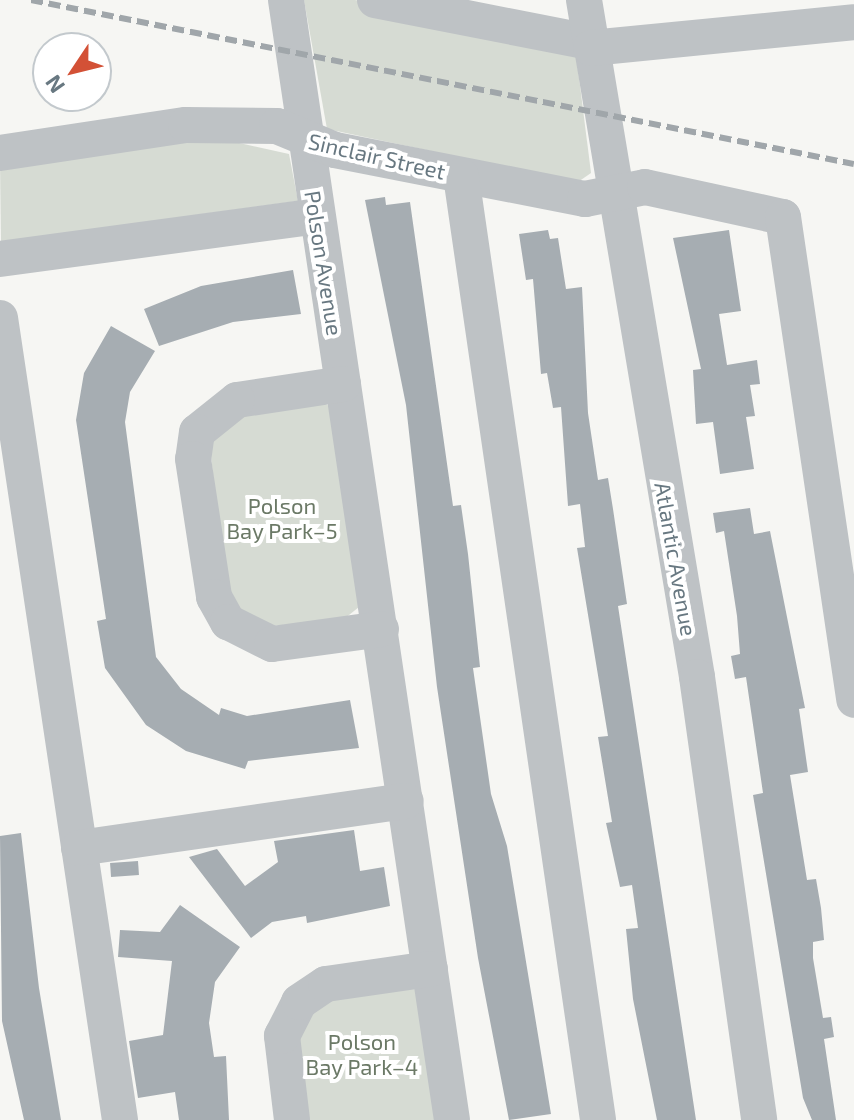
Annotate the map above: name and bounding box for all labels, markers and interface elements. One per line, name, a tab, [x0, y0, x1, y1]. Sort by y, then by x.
north arrow	[32, 32, 112, 112]
text: N	[39, 71, 69, 99]
street label: Sinclair Street	[306, 127, 448, 185]
street label: Polson Avenue	[299, 188, 349, 338]
street label: Atlantic Avenue	[649, 480, 703, 638]
park label: Polson Bay Park–5	[226, 492, 338, 544]
park label: Polson Bay Park–4	[305, 1028, 419, 1080]

